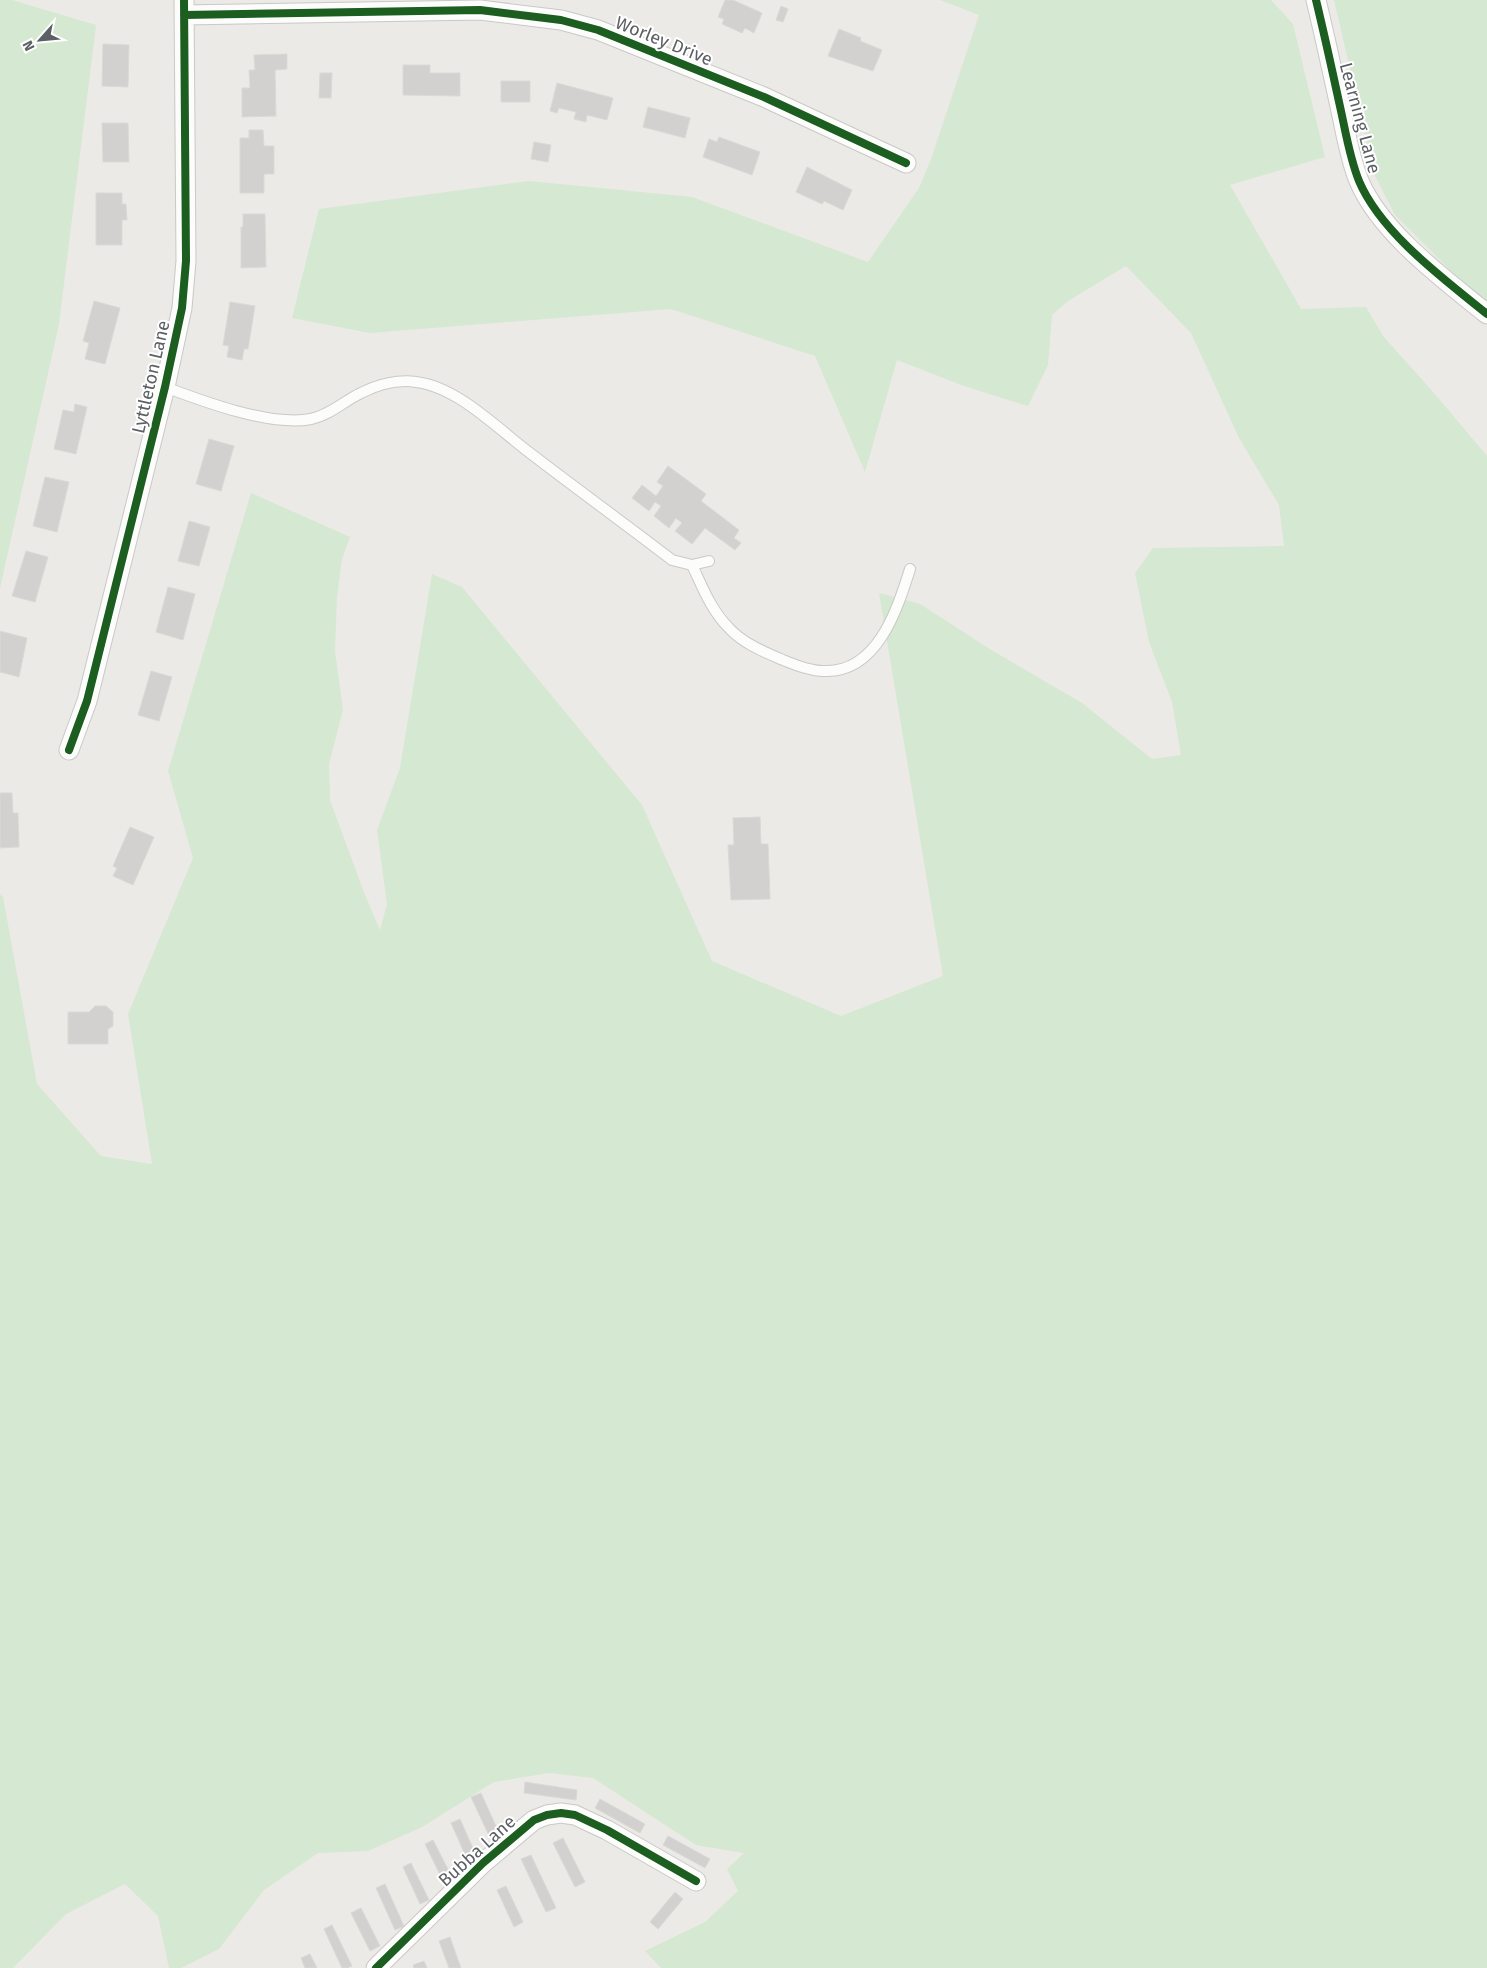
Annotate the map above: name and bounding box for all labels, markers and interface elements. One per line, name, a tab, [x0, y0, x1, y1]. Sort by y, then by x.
street label: Worley Drive	[612, 12, 716, 70]
north arrow	[15, 15, 65, 65]
text: N	[19, 38, 39, 54]
street label: Learning Lane	[1335, 60, 1385, 176]
street label: Lyttleton Lane	[127, 318, 175, 436]
street label: Bubba Lane	[434, 1811, 520, 1891]

